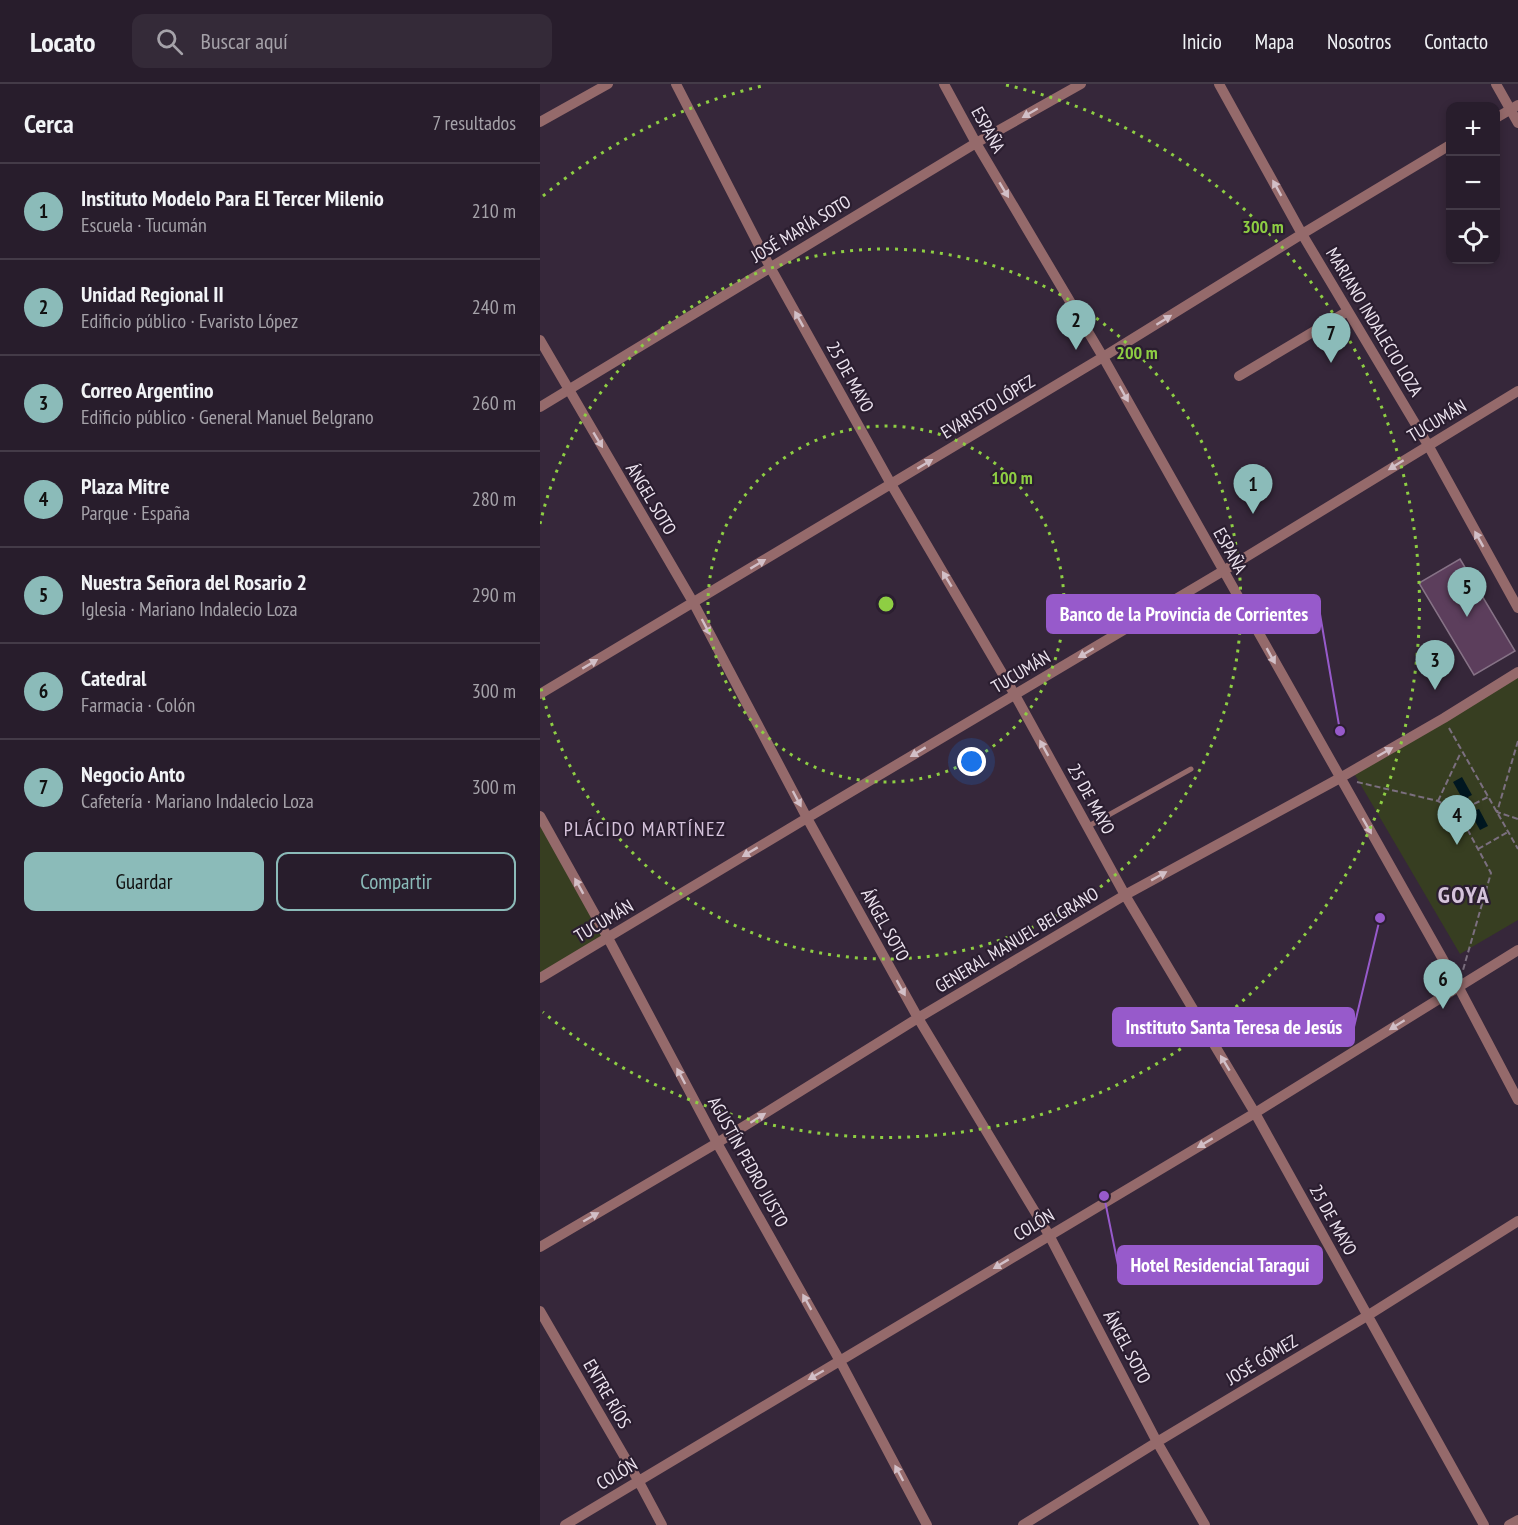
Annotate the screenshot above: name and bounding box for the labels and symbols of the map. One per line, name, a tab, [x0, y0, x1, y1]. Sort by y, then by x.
street label: ESPAÑA	[966, 103, 1011, 157]
one-way arrow	[1021, 108, 1038, 118]
one-way arrow	[1271, 180, 1282, 196]
one-way arrow	[999, 182, 1009, 199]
street label: JOSÉ MARÍA SOTO	[746, 190, 855, 268]
text: 300 m	[1242, 215, 1284, 238]
street label: MARIANO INDALECIO LOZA	[1321, 243, 1428, 401]
pin: 2	[1056, 300, 1096, 350]
one-way arrow	[794, 310, 804, 327]
one-way arrow	[1156, 314, 1172, 325]
pin: 7	[1312, 314, 1350, 363]
street label: 25 DE MAYO	[822, 337, 879, 416]
text: 200 m	[1116, 341, 1158, 364]
street label: EVARISTO LÓPEZ	[937, 369, 1039, 444]
one-way arrow	[1119, 386, 1129, 403]
street label: TUCUMÁN	[1403, 394, 1470, 447]
one-way arrow	[592, 432, 603, 448]
one-way arrow	[917, 458, 933, 469]
street label: ÁNGEL SOTO	[621, 459, 682, 539]
one-way arrow	[1388, 459, 1404, 470]
pin: 1	[1234, 464, 1272, 514]
text: 100 m	[991, 466, 1033, 489]
street label: ESPAÑA	[1208, 524, 1253, 578]
one-way arrow	[1475, 530, 1485, 547]
one-way arrow	[750, 558, 766, 569]
pin: 5	[1448, 568, 1486, 617]
one-way arrow	[941, 571, 952, 587]
centre of rings	[876, 594, 896, 614]
callout: Banco de la Provincia de Corrientes	[1047, 595, 1320, 633]
text: Banco de la Provincia de Corrientes	[1060, 601, 1308, 627]
one-way arrow	[701, 618, 711, 635]
pin: 3	[1416, 640, 1454, 690]
street label: TUCUMÁN	[987, 645, 1054, 698]
one-way arrow	[1078, 647, 1094, 658]
one-way arrow	[1265, 648, 1276, 664]
one-way arrow	[582, 658, 598, 669]
one-way arrow	[1039, 739, 1049, 756]
one-way arrow	[909, 747, 926, 757]
your location	[957, 747, 986, 776]
one-way arrow	[1377, 747, 1394, 757]
street label: 25 DE MAYO	[1063, 759, 1120, 838]
one-way arrow	[792, 791, 802, 808]
pin: 4	[1438, 796, 1476, 845]
district label: PLÁCIDO MARTÍNEZ	[564, 816, 726, 842]
one-way arrow	[1361, 818, 1372, 834]
one-way arrow	[741, 847, 758, 857]
one-way arrow	[1151, 871, 1168, 881]
one-way arrow	[574, 877, 584, 894]
district label: GOYA	[1438, 879, 1490, 910]
street label: GENERAL MANUEL BELGRANO	[931, 882, 1103, 997]
street label: ÁNGEL SOTO	[856, 884, 915, 965]
street label: TUCUMÁN	[570, 894, 637, 947]
pin: 6	[1424, 960, 1462, 1009]
one-way arrow	[896, 980, 906, 997]
callout: Instituto Santa Teresa de Jesús	[1113, 1008, 1354, 1046]
text: Instituto Santa Teresa de Jesús	[1126, 1014, 1342, 1040]
one-way arrow	[1388, 1019, 1405, 1030]
one-way arrow	[1220, 1055, 1231, 1071]
one-way arrow	[676, 1068, 686, 1085]
street label: AGUSTÍN PEDRO JUSTO	[703, 1092, 794, 1231]
one-way arrow	[750, 1112, 766, 1123]
one-way arrow	[1197, 1137, 1213, 1148]
street label: 25 DE MAYO	[1305, 1180, 1362, 1259]
street label: COLÓN	[1009, 1203, 1058, 1246]
one-way arrow	[582, 1213, 599, 1223]
callout: Hotel Residencial Taragui	[1118, 1246, 1322, 1284]
text: Hotel Residencial Taragui	[1130, 1252, 1310, 1278]
one-way arrow	[993, 1258, 1009, 1269]
one-way arrow	[801, 1294, 812, 1310]
street label: ÁNGEL SOTO	[1099, 1306, 1156, 1387]
street label: JOSÉ GÓMEZ	[1221, 1329, 1302, 1390]
street label: ENTRE RÍOS	[578, 1355, 637, 1433]
one-way arrow	[808, 1370, 825, 1380]
street label: COLÓN	[592, 1452, 641, 1495]
one-way arrow	[895, 1465, 904, 1482]

